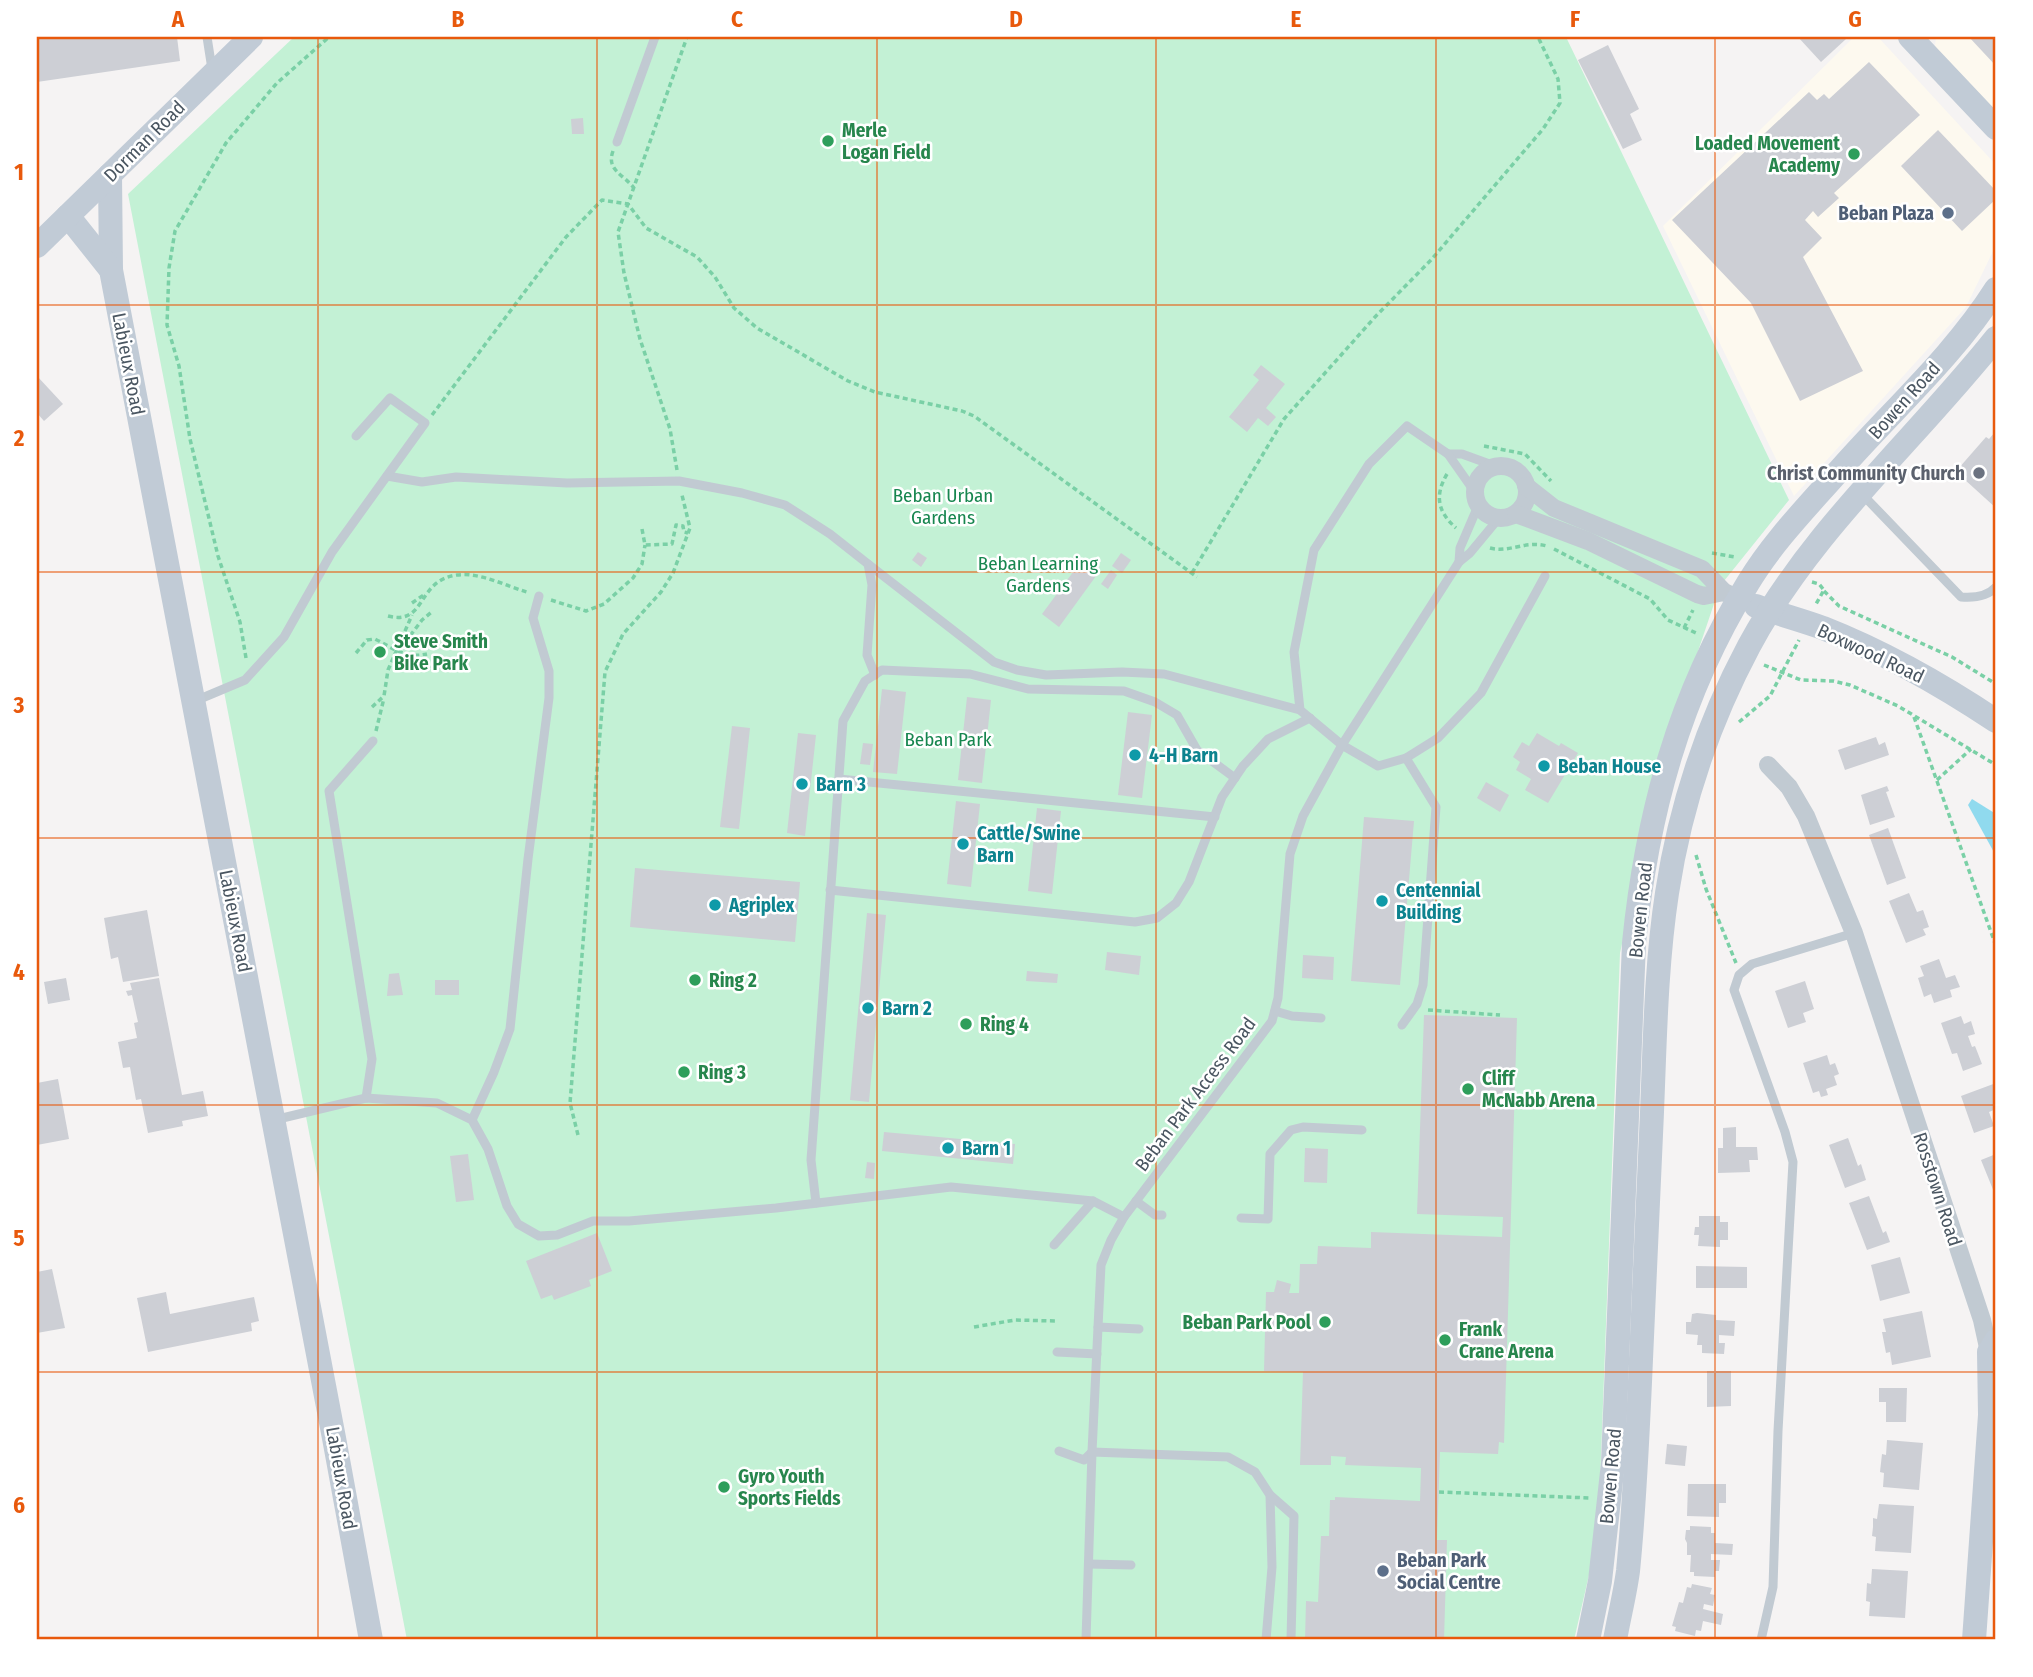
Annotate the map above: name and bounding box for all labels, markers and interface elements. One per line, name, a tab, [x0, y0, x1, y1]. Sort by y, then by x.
text: A	[171, 5, 185, 33]
text: B	[452, 5, 465, 33]
text: C	[731, 5, 743, 33]
text: D	[1009, 5, 1023, 33]
text: E	[1291, 5, 1302, 33]
text: F	[1570, 5, 1580, 33]
text: G	[1848, 5, 1862, 33]
street label: Dorman Road	[99, 96, 190, 187]
place label: Merle Logan Field	[842, 119, 931, 164]
place label: Loaded Movement Academy	[1695, 132, 1841, 177]
marker: Merle Logan Field	[820, 133, 836, 149]
marker: Loaded Movement Academy	[1846, 146, 1862, 162]
text: 1	[14, 158, 24, 186]
place label: Beban Plaza	[1838, 202, 1934, 225]
marker: Beban Plaza	[1940, 205, 1956, 221]
street label: Labieux Road	[107, 311, 150, 417]
street label: Bowen Road	[1864, 357, 1945, 444]
text: 2	[13, 424, 25, 452]
place label: Christ Community Church	[1767, 462, 1965, 485]
marker: Christ Community Church	[1971, 465, 1987, 481]
park label: Beban Urban Gardens	[893, 484, 993, 529]
park label: Beban Learning Gardens	[978, 552, 1098, 597]
street label: Boxwood Road	[1814, 619, 1928, 688]
place label: Steve Smith Bike Park	[394, 630, 488, 675]
marker: Steve Smith Bike Park	[372, 644, 388, 660]
text: 3	[13, 691, 25, 719]
park label: Beban Park	[904, 728, 992, 751]
place label: 4-H Barn	[1149, 744, 1218, 767]
marker: 4-H Barn	[1127, 747, 1143, 763]
place label: Beban House	[1558, 755, 1662, 778]
marker: Beban House	[1536, 758, 1552, 774]
place label: Barn 3	[816, 773, 866, 796]
marker: Barn 3	[794, 776, 810, 792]
place label: Cattle/Swine Barn	[977, 822, 1081, 867]
marker: Cattle/Swine Barn	[955, 836, 971, 852]
street label: Bowen Road	[1624, 861, 1657, 959]
street label: Labieux Road	[214, 868, 257, 974]
place label: Centennial Building	[1396, 879, 1481, 924]
marker: Centennial Building	[1374, 893, 1390, 909]
place label: Agriplex	[728, 894, 795, 917]
marker: Agriplex	[707, 897, 723, 913]
text: 4	[13, 958, 25, 986]
place label: Ring 2	[709, 969, 757, 992]
marker: Ring 2	[687, 972, 703, 988]
place label: Barn 2	[882, 997, 932, 1020]
marker: Barn 2	[860, 1000, 876, 1016]
place label: Ring 4	[980, 1013, 1029, 1036]
street label: Beban Park Access Road	[1130, 1013, 1261, 1176]
marker: Ring 4	[958, 1016, 974, 1032]
place label: Ring 3	[698, 1061, 746, 1084]
marker: Ring 3	[676, 1064, 692, 1080]
place label: Cliff McNabb Arena	[1482, 1067, 1595, 1112]
marker: Cliff McNabb Arena	[1460, 1081, 1476, 1097]
street label: Rosstown Road	[1908, 1129, 1967, 1249]
place label: Barn 1	[962, 1137, 1011, 1160]
marker: Barn 1	[940, 1140, 956, 1156]
text: 5	[13, 1224, 25, 1252]
place label: Beban Park Pool	[1183, 1311, 1312, 1334]
marker: Beban Park Pool	[1317, 1314, 1333, 1330]
place label: Frank Crane Arena	[1459, 1318, 1554, 1363]
marker: Frank Crane Arena	[1437, 1332, 1453, 1348]
street label: Labieux Road	[321, 1425, 362, 1531]
street label: Bowen Road	[1595, 1427, 1626, 1525]
place label: Gyro Youth Sports Fields	[738, 1465, 841, 1510]
marker: Gyro Youth Sports Fields	[716, 1479, 732, 1495]
text: 6	[13, 1491, 25, 1519]
place label: Beban Park Social Centre	[1397, 1549, 1501, 1594]
marker: Beban Park Social Centre	[1375, 1563, 1391, 1579]

